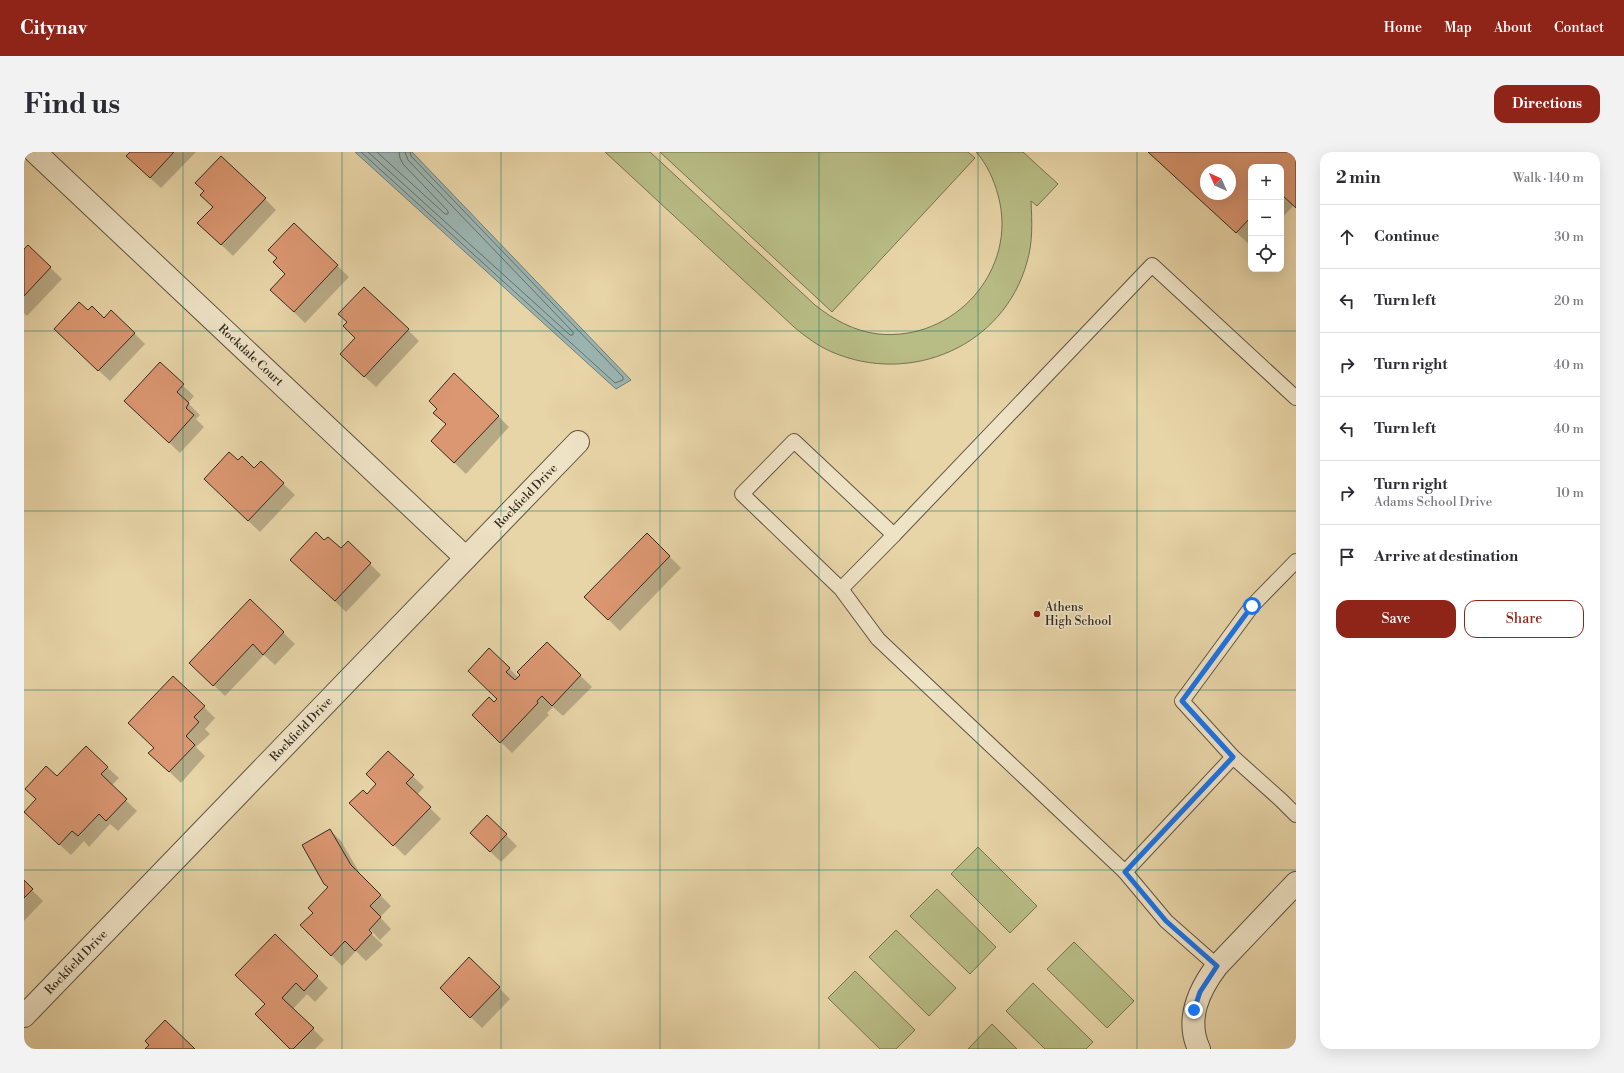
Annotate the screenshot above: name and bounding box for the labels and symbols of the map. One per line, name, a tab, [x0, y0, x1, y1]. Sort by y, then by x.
north arrow	[1200, 164, 1236, 200]
street label: Rockdale Court	[215, 321, 287, 390]
street label: Rockfield Drive	[492, 461, 561, 532]
route start	[1243, 597, 1261, 615]
place label: Athens High School	[1044, 600, 1112, 629]
marker: Athens High School	[1032, 609, 1042, 619]
street label: Rockfield Drive	[267, 694, 336, 765]
street label: Rockfield Drive	[42, 927, 111, 998]
route end	[1185, 1001, 1203, 1019]

